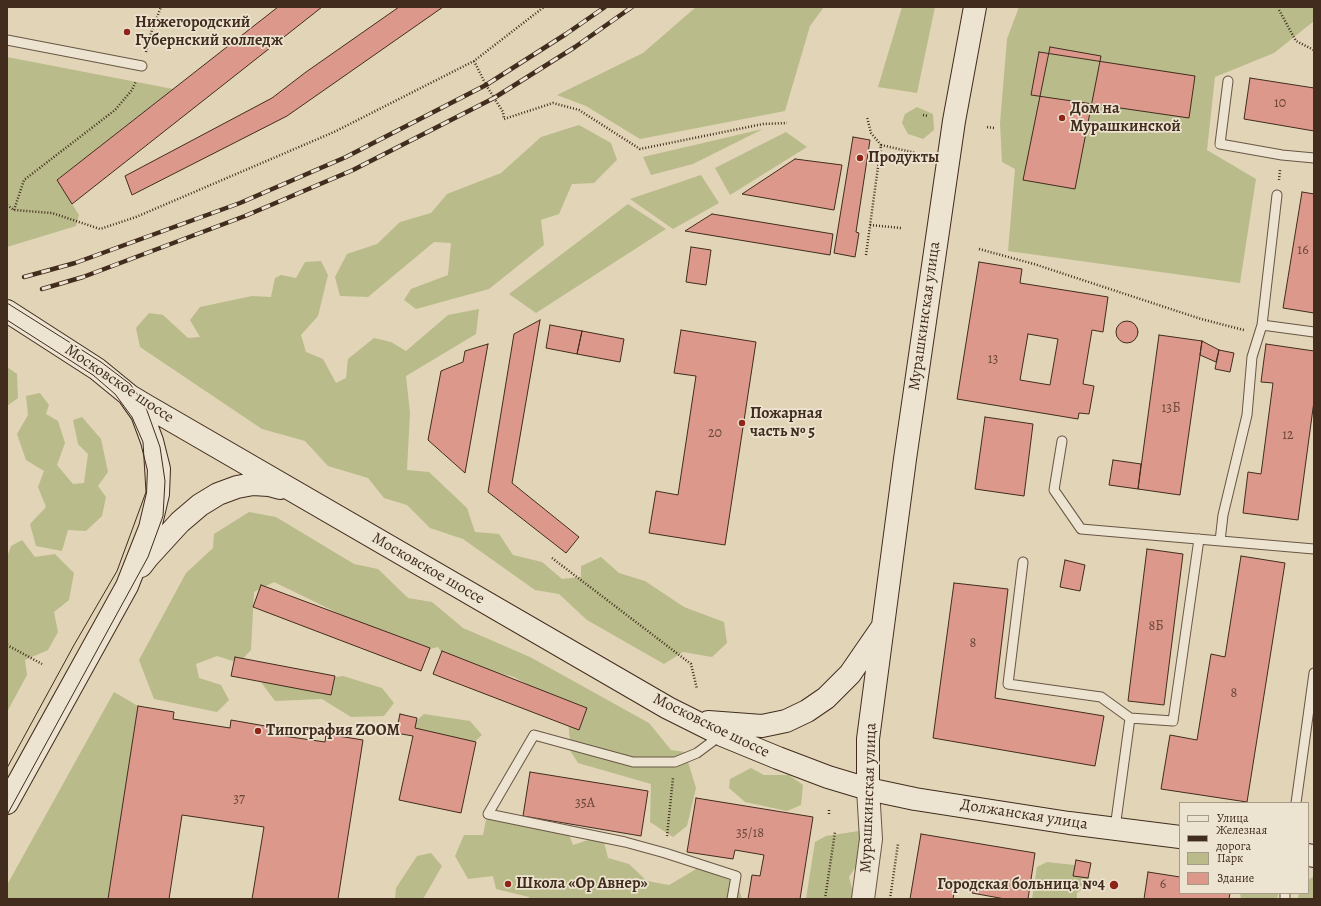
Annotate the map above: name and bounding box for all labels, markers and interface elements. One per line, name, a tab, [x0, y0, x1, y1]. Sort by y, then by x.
place label: Нижегородский Губернский колледж	[135, 13, 283, 51]
marker: Нижегородский Губернский колледж	[122, 27, 132, 37]
house number: 10	[1274, 96, 1286, 112]
place label: Дом на Мурашкинской	[1070, 99, 1181, 137]
marker: Дом на Мурашкинской	[1057, 113, 1067, 123]
place label: Продукты	[868, 148, 939, 168]
marker: Продукты	[855, 153, 865, 163]
street label: Мурашкинская улица	[905, 240, 945, 392]
house number: 16	[1297, 243, 1309, 259]
street label: Московское шоссе	[61, 340, 177, 428]
house number: 13	[988, 352, 998, 368]
house number: 13Б	[1162, 401, 1180, 417]
place label: Пожарная часть № 5	[750, 404, 822, 442]
marker: Пожарная часть № 5	[737, 418, 747, 428]
house number: 20	[708, 426, 722, 442]
house number: 12	[1282, 428, 1294, 444]
street label: Московское шоссе	[368, 529, 488, 609]
house number: 8Б	[1148, 619, 1164, 635]
house number: 8	[970, 636, 976, 652]
house number: 8	[1231, 686, 1237, 702]
street label: Московское шоссе	[650, 689, 772, 763]
place label: Типография ZOOM	[266, 721, 400, 741]
street label: Мурашкинская улица	[857, 723, 881, 873]
marker: Типография ZOOM	[253, 726, 263, 736]
house number: 37	[233, 792, 245, 808]
street label: Должанская улица	[959, 795, 1089, 835]
house number: 35А	[575, 796, 595, 812]
legend	[1179, 802, 1309, 894]
text: Улица	[1217, 810, 1248, 826]
text: Железная дорога	[1216, 822, 1267, 854]
house number: 35/18	[736, 826, 764, 842]
text: Парк	[1217, 850, 1243, 866]
text: Здание	[1217, 870, 1254, 886]
place label: Школа «Ор Авнер»	[516, 874, 648, 894]
place label: Городская больница №4	[937, 875, 1105, 895]
house number: 6	[1160, 877, 1166, 893]
marker: Школа «Ор Авнер»	[503, 879, 513, 889]
marker: Городская больница №4	[1108, 879, 1120, 891]

